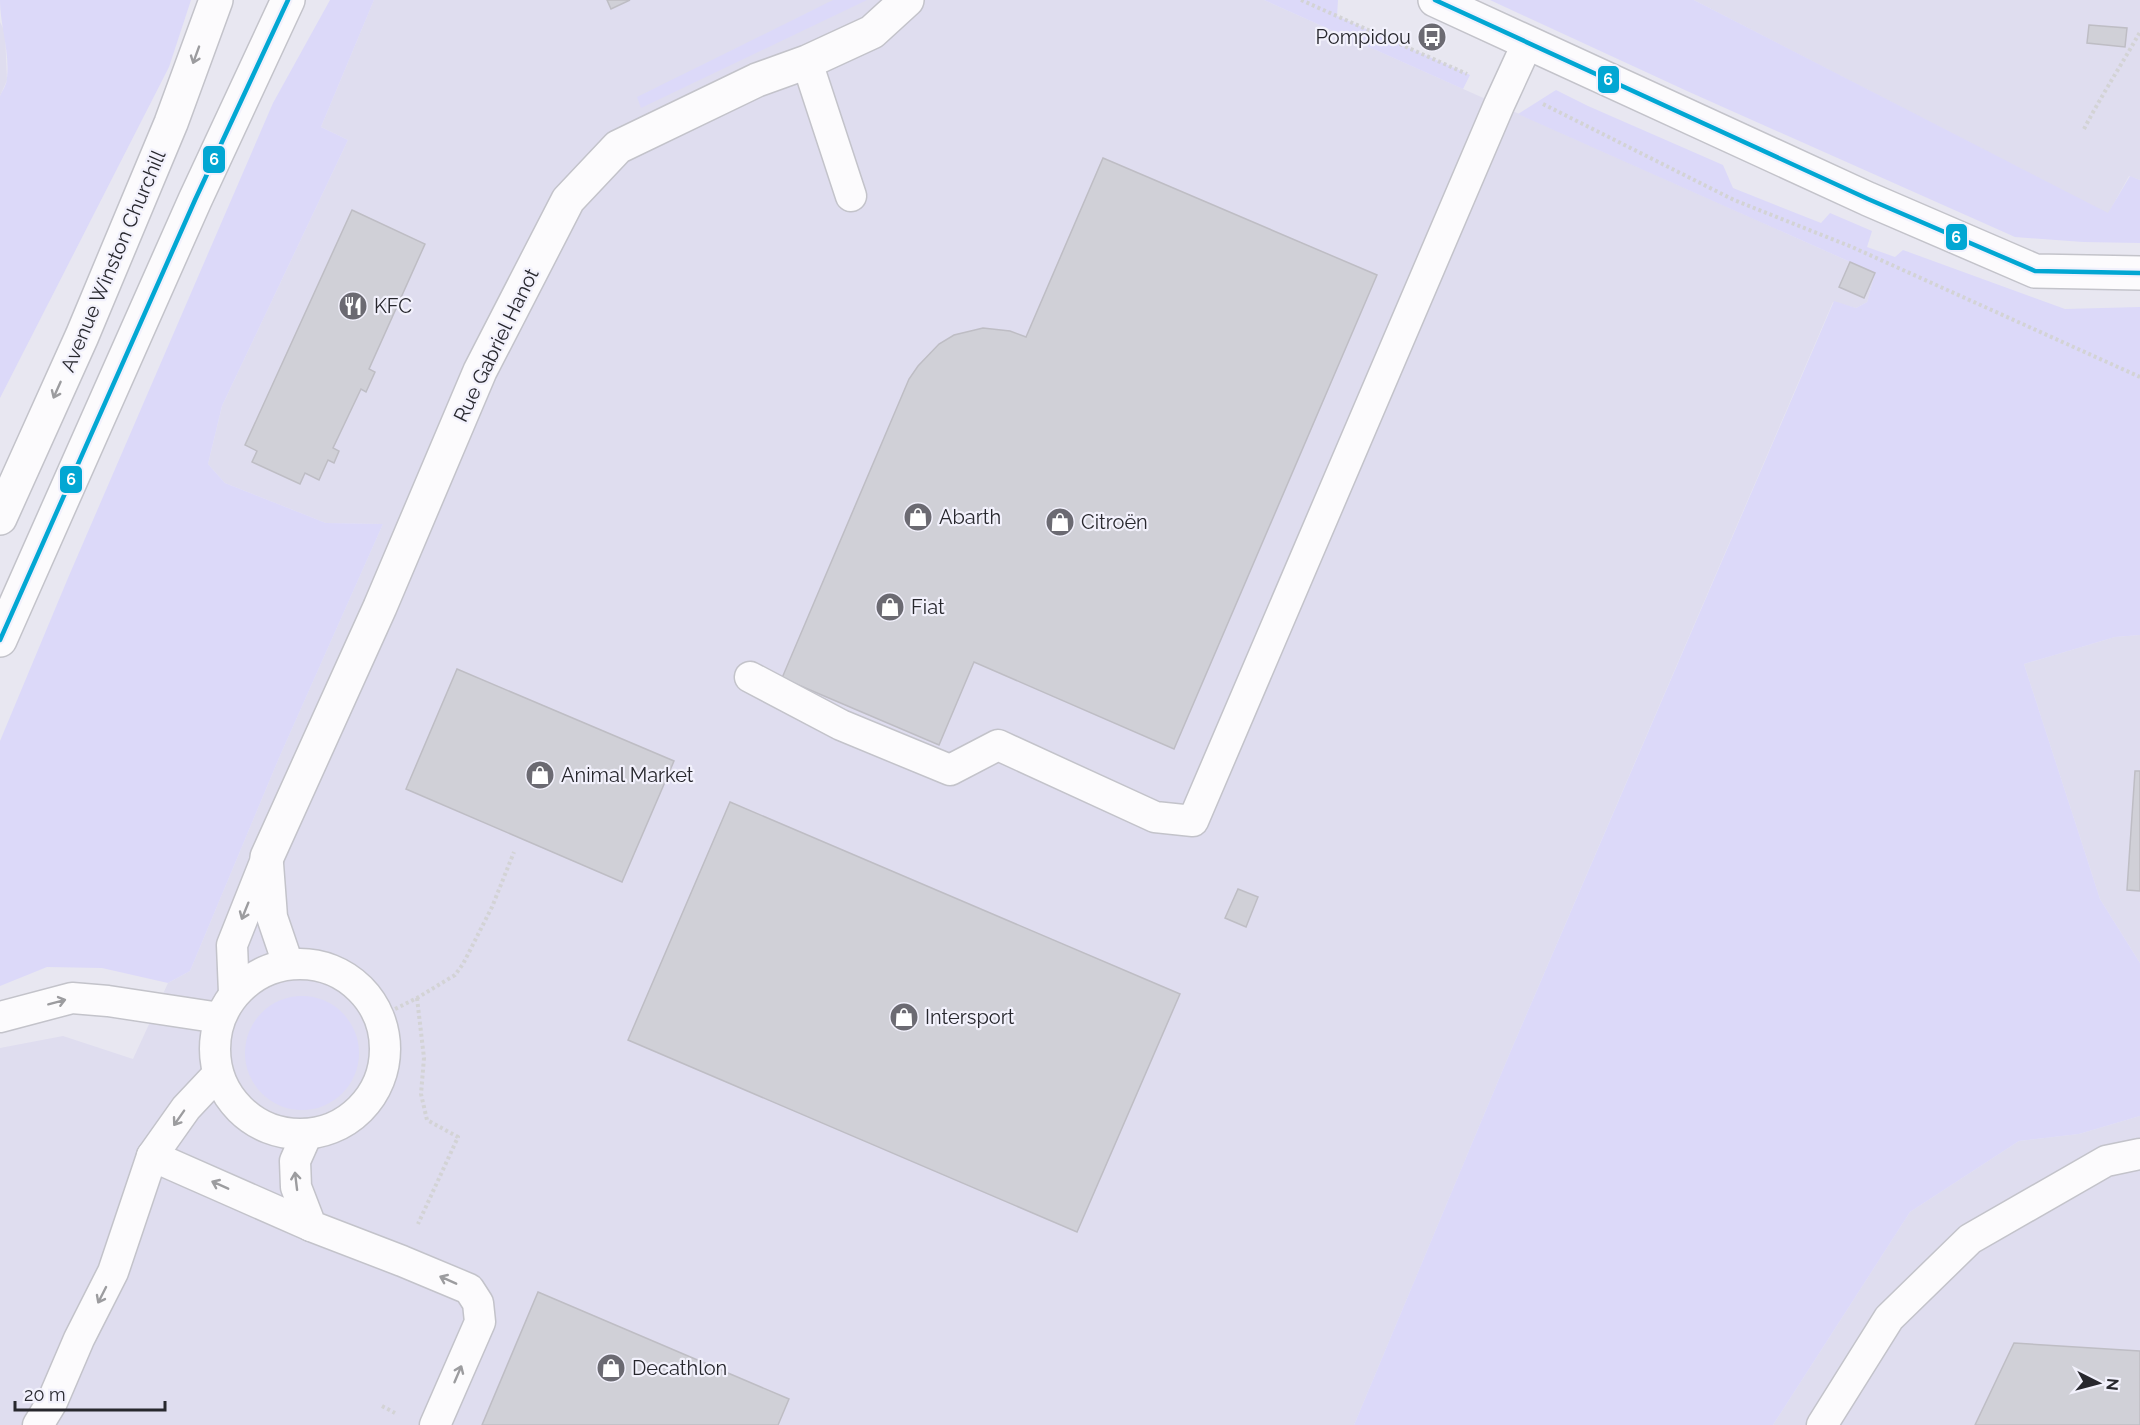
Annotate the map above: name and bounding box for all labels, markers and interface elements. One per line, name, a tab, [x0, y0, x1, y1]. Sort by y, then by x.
bus stop icon: Pompidou	[1416, 21, 1448, 53]
place label: Pompidou	[1316, 25, 1411, 49]
one-way arrow	[189, 45, 200, 64]
line badge: 6	[1597, 65, 1620, 94]
text: 6	[1603, 70, 1613, 89]
line badge: 6	[202, 145, 226, 174]
street label: Avenue Winston Churchill	[55, 146, 171, 375]
text: 6	[209, 150, 219, 169]
line badge: 6	[1945, 223, 1968, 251]
text: 6	[1951, 228, 1961, 247]
street label: Rue Gabriel Hanot	[448, 264, 544, 426]
restaurant icon: KFC	[337, 290, 369, 322]
place label: KFC	[374, 294, 412, 318]
one-way arrow	[51, 381, 63, 399]
line badge: 6	[59, 465, 83, 494]
text: 6	[66, 470, 76, 489]
shop icon: Abarth	[902, 501, 934, 533]
place label: Abarth	[939, 505, 1001, 529]
shop icon: Citroën	[1044, 506, 1076, 538]
place label: Citroën	[1081, 510, 1148, 534]
shop icon: Fiat	[874, 591, 906, 623]
place label: Fiat	[911, 595, 945, 619]
shop icon: Animal Market	[524, 759, 556, 791]
place label: Animal Market	[561, 763, 694, 787]
one-way arrow	[239, 902, 250, 920]
one-way arrow	[47, 996, 66, 1007]
shop icon: Intersport	[888, 1001, 920, 1033]
place label: Intersport	[925, 1005, 1015, 1029]
one-way arrow	[173, 1109, 185, 1125]
one-way arrow	[291, 1171, 302, 1191]
one-way arrow	[211, 1178, 229, 1190]
one-way arrow	[439, 1274, 458, 1285]
one-way arrow	[95, 1286, 107, 1304]
shop icon: Decathlon	[595, 1352, 627, 1384]
north arrow	[2068, 1353, 2128, 1413]
place label: Decathlon	[632, 1356, 727, 1380]
one-way arrow	[452, 1365, 464, 1383]
scale bar	[15, 1374, 165, 1412]
text: N	[2102, 1377, 2123, 1392]
text: 20 m	[24, 1384, 66, 1405]

